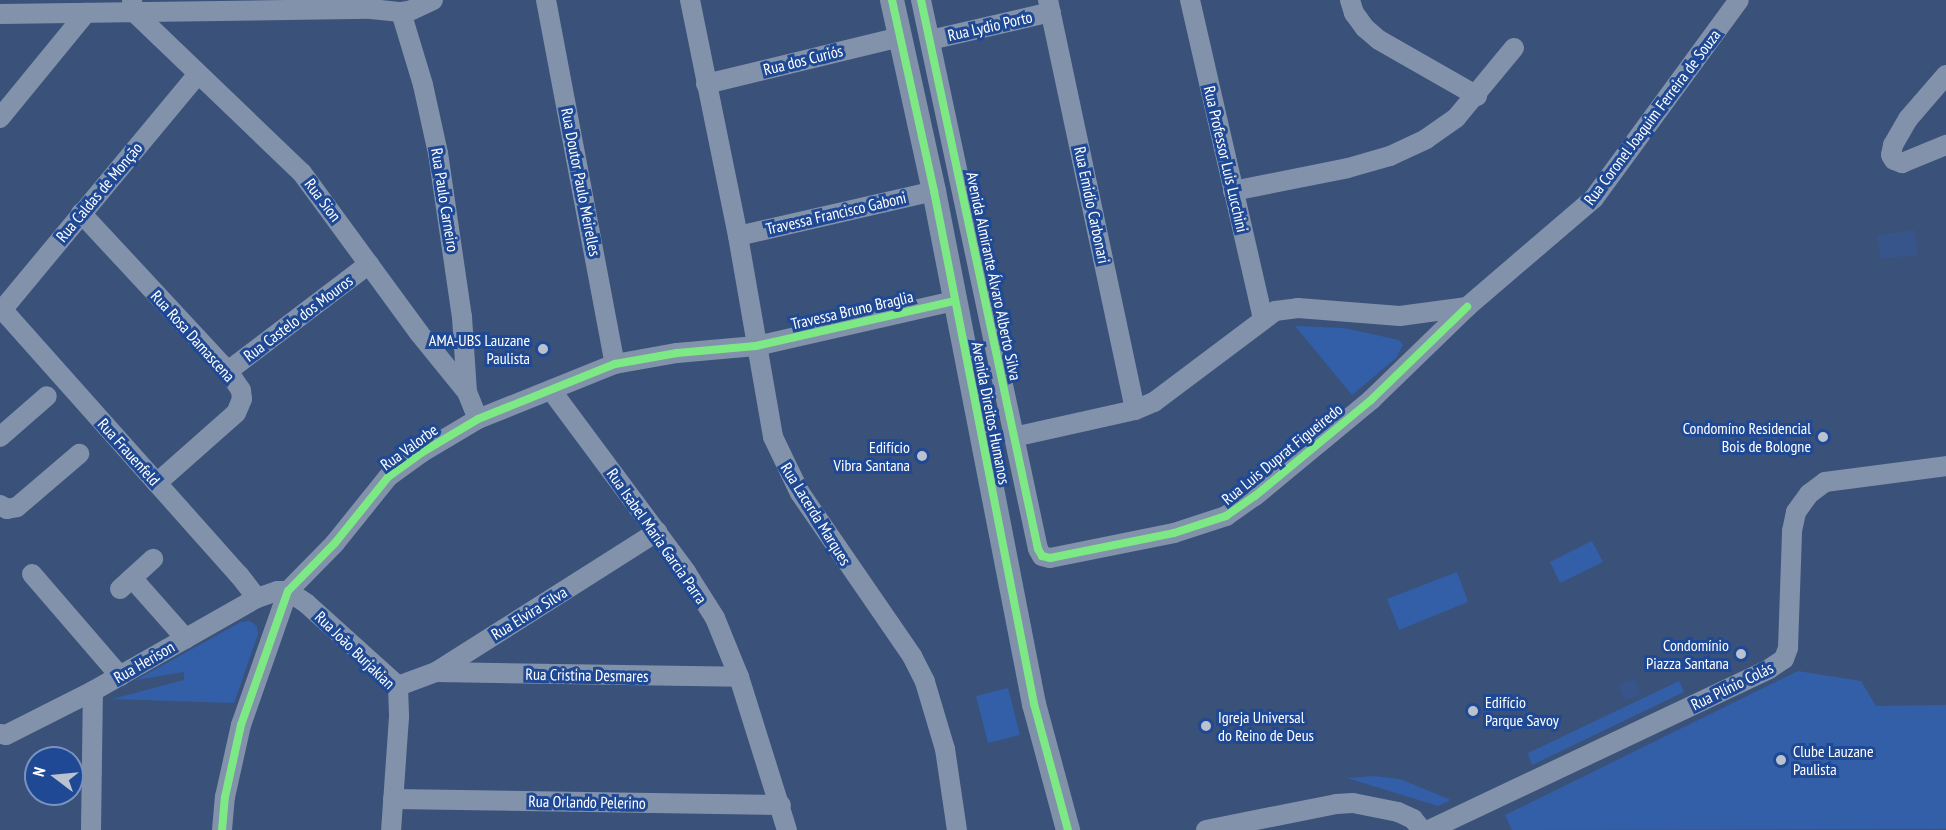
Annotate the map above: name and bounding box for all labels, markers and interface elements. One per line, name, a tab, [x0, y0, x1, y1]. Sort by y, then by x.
street label: Rua Lydio Porto	[946, 7, 1034, 45]
street label: Rua Coronel Joaquim Ferreira de Souza	[1580, 26, 1724, 208]
street label: Rua dos Curiós	[761, 41, 845, 79]
street label: Rua Professor Luis Lucchini	[1200, 84, 1252, 234]
street label: Rua Doutor Paulo Meirelles	[557, 106, 605, 258]
street label: Rua Caldas de Monção	[52, 138, 146, 246]
street label: Rua Emidio Carbonari	[1070, 145, 1114, 265]
street label: Rua Paulo Carneiro	[427, 147, 463, 253]
street label: Avenida Almirante Álvaro Alberto Silva	[962, 169, 1026, 383]
street label: Rua Sion	[301, 175, 345, 225]
street label: Travessa Francisco Gaboni	[764, 188, 908, 238]
street label: Rua Castelo dos Mouros	[240, 271, 356, 365]
street label: Rua Rosa Damascena	[147, 286, 239, 386]
street label: Travessa Bruno Braglia	[789, 287, 915, 333]
place label: AMA-UBS Lauzane Paulista	[429, 330, 530, 368]
marker: AMA-UBS Lauzane Paulista	[534, 340, 552, 358]
street label: Avenida Direitos Humanos	[968, 340, 1014, 486]
street label: Rua Luis Duprat Figueiredo	[1218, 399, 1346, 509]
street label: Rua Frauenfeld	[94, 415, 164, 489]
place label: Condomíno Residencial Bois de Bologne	[1683, 418, 1811, 456]
street label: Rua Valorbe	[377, 420, 441, 474]
marker: Condomíno Residencial Bois de Bologne	[1816, 430, 1830, 444]
place label: Edifício Vibra Santana	[834, 437, 910, 475]
marker: Edifício Vibra Santana	[915, 449, 929, 463]
street label: Rua Lacerda Marques	[777, 459, 855, 569]
street label: Rua Isabel Maria Garcia Parra	[603, 465, 711, 607]
street label: Rua Elvira Silva	[488, 582, 570, 644]
street label: Rua João Burjakian	[311, 607, 399, 693]
place label: Condomínio Piazza Santana	[1646, 635, 1729, 673]
street label: Rua Herison	[110, 637, 178, 687]
marker: Condomínio Piazza Santana	[1734, 647, 1748, 661]
street label: Rua Plínio Colás	[1688, 658, 1776, 714]
street label: Rua Cristina Desmares	[525, 664, 649, 686]
place label: Edifício Parque Savoy	[1485, 692, 1559, 730]
marker: Edifício Parque Savoy	[1466, 704, 1480, 718]
place label: Igreja Universal do Reino de Deus	[1218, 707, 1314, 745]
marker: Igreja Universal do Reino de Deus	[1199, 719, 1213, 733]
place label: Clube Lauzane Paulista	[1793, 741, 1873, 779]
north arrow	[24, 746, 84, 806]
marker: Clube Lauzane Paulista	[1774, 753, 1788, 767]
text: N	[28, 765, 49, 779]
street label: Rua Orlando Pelerino	[528, 791, 646, 813]

